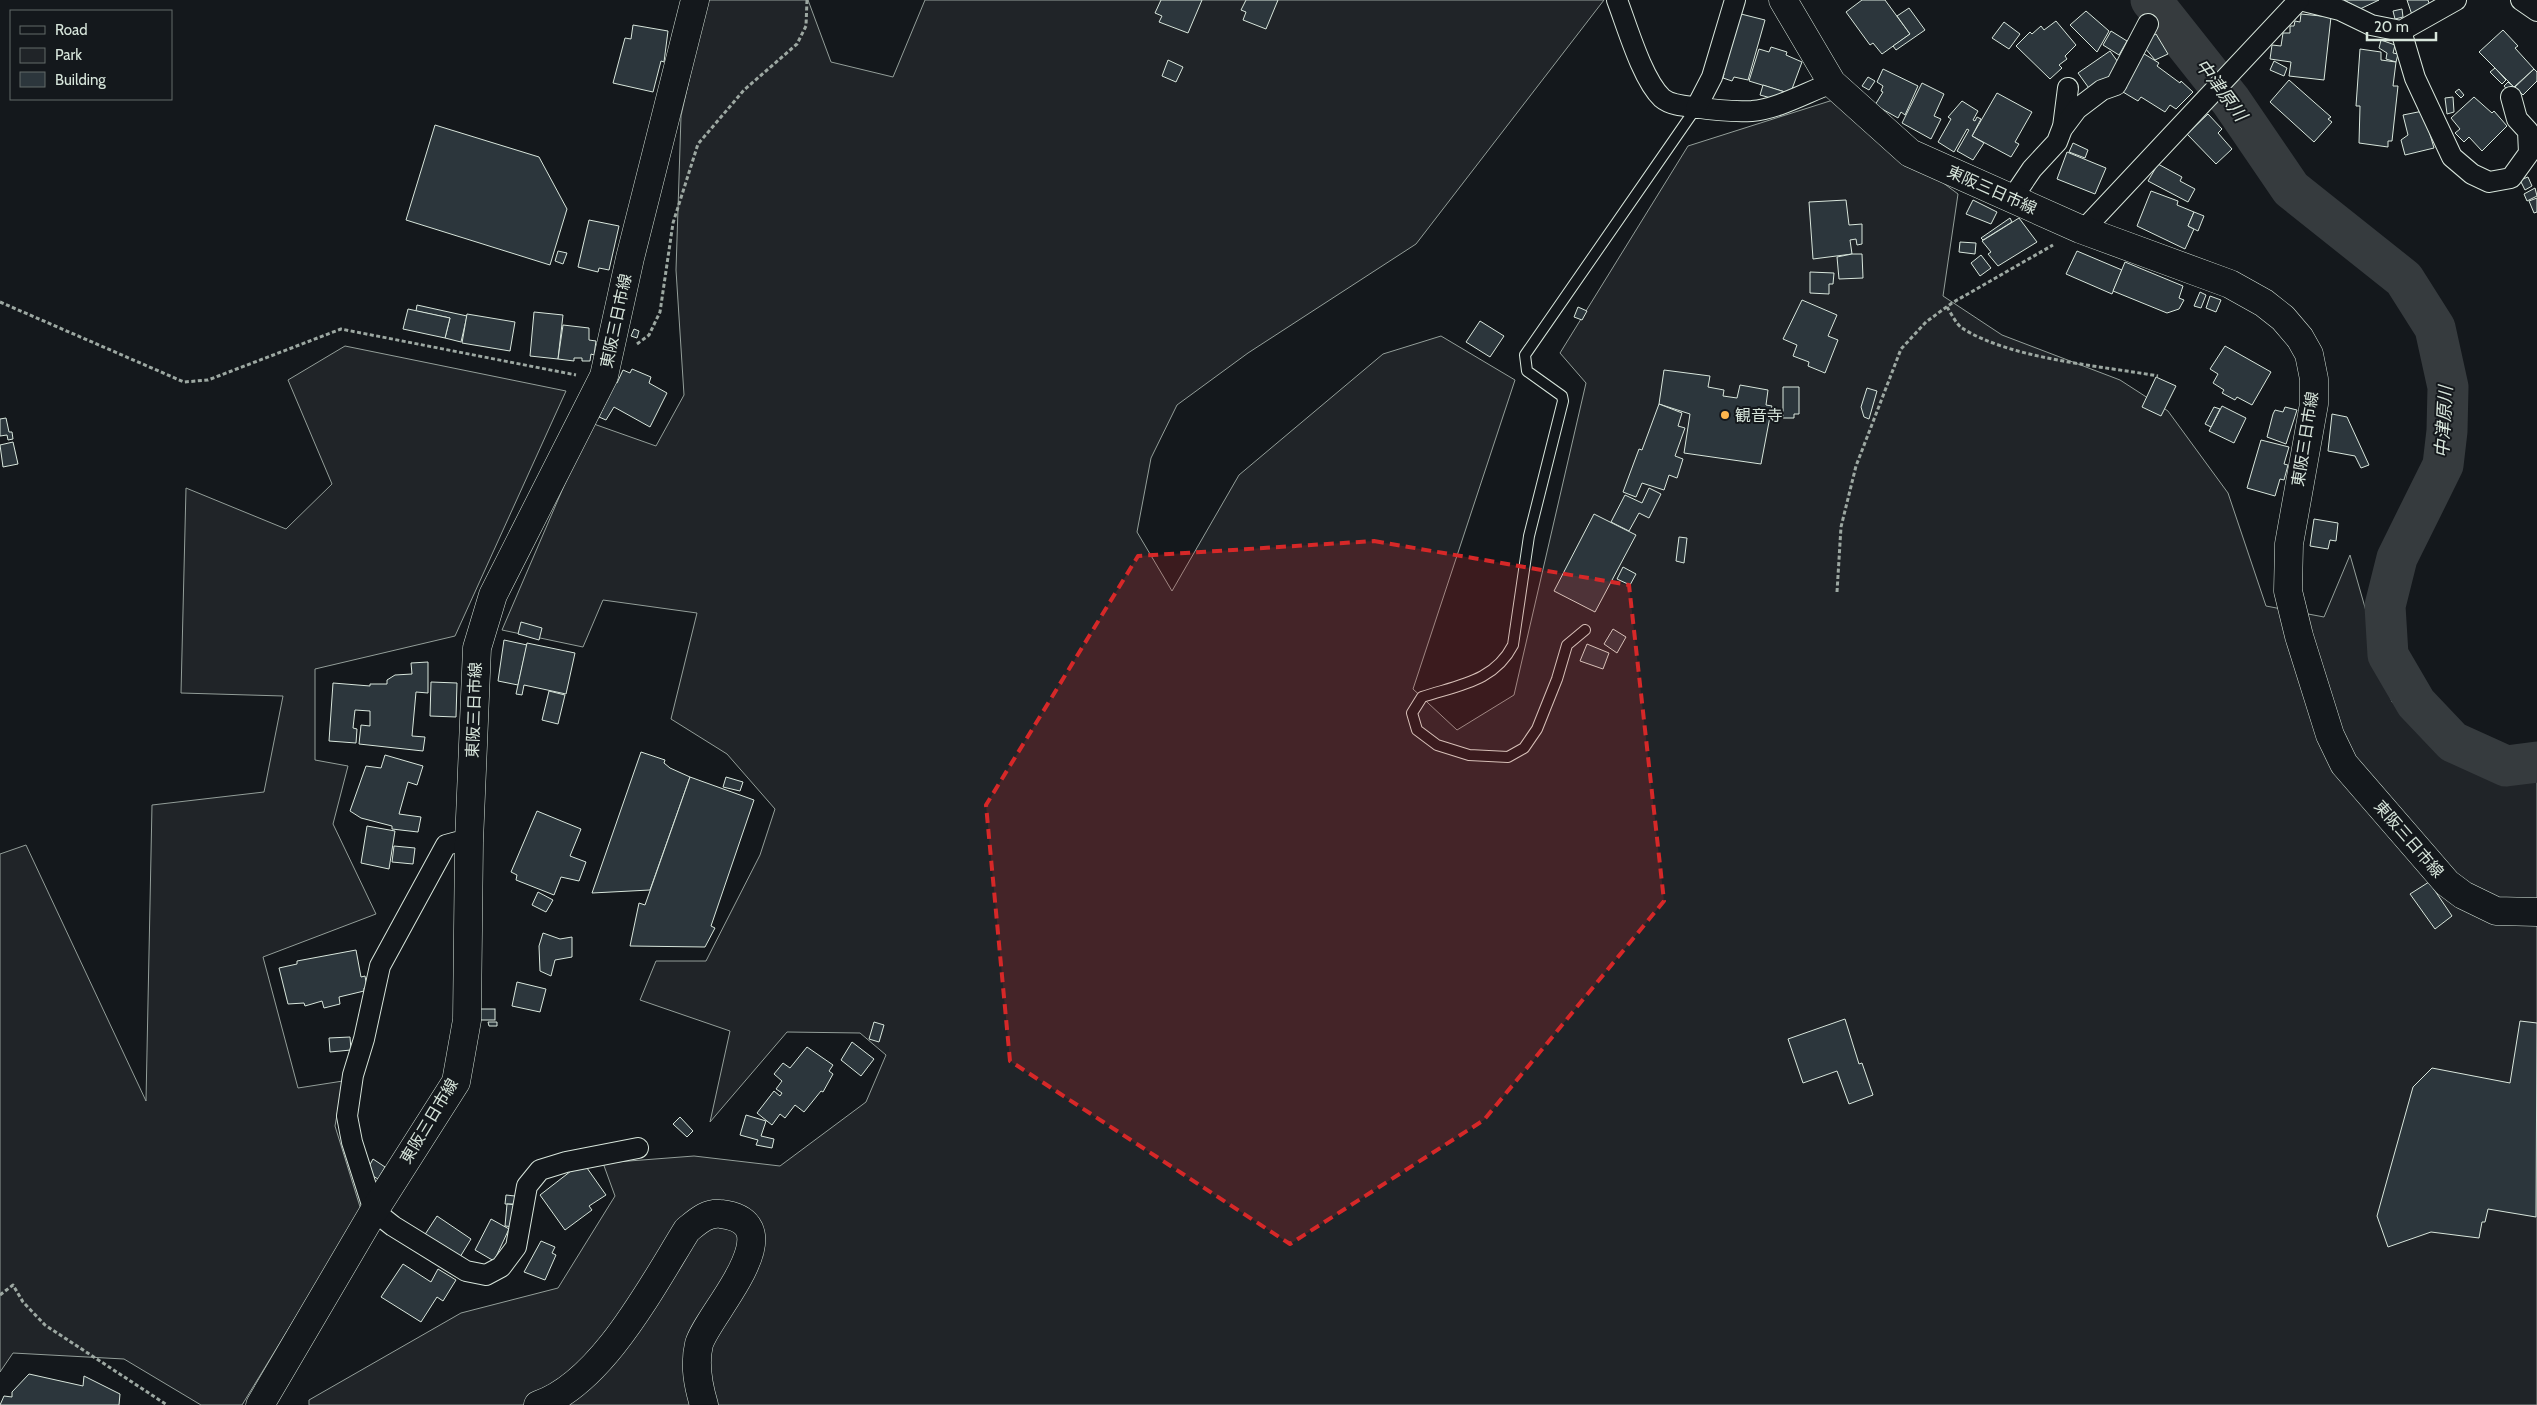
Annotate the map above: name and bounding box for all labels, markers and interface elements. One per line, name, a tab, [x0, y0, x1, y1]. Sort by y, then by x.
legend	[10, 10, 172, 100]
scale bar	[2367, 10, 2436, 42]
text: 20 m	[2374, 18, 2409, 36]
text: Road	[55, 21, 88, 39]
text: Park	[55, 46, 82, 64]
water label: 中津原川	[2191, 55, 2253, 127]
text: Building	[55, 71, 106, 89]
street label: 東阪三日市線	[1944, 162, 2040, 218]
street label: 東阪三日市線	[597, 272, 635, 370]
water label: 中津原川	[2431, 383, 2457, 459]
street label: 東阪三日市線	[2288, 390, 2322, 488]
place label: 観音寺	[1735, 406, 1783, 425]
marker: 観音寺	[1719, 409, 1731, 421]
street label: 東阪三日市線	[463, 662, 485, 758]
street label: 東阪三日市線	[2370, 797, 2448, 881]
street label: 東阪三日市線	[396, 1075, 462, 1167]

